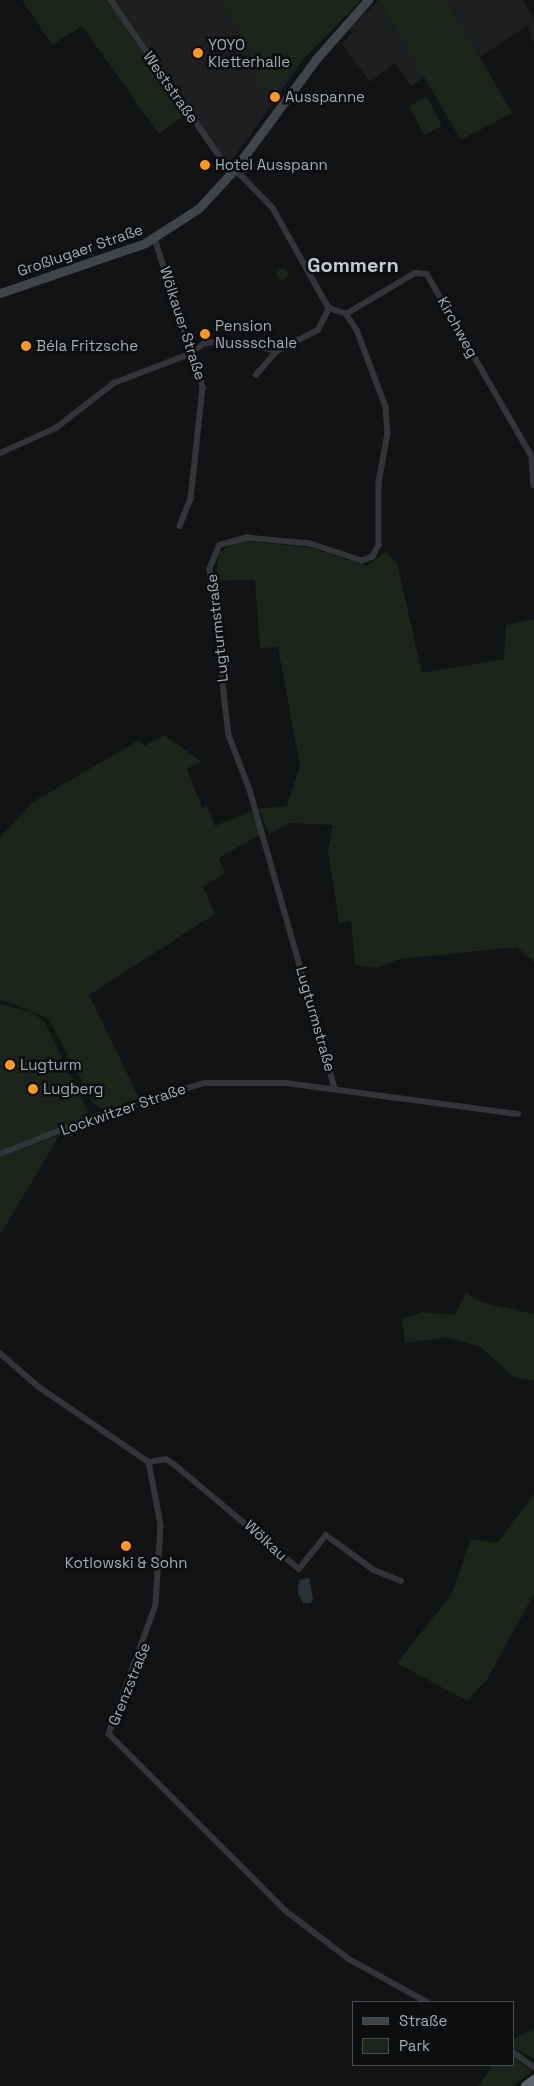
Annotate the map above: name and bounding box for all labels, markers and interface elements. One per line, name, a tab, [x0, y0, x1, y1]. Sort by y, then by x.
place label: YOYO Kletterhalle	[208, 35, 290, 70]
marker: YOYO Kletterhalle	[192, 47, 204, 59]
street label: Weststraße	[140, 48, 202, 126]
place label: Ausspanne	[285, 88, 365, 106]
marker: Ausspanne	[269, 91, 281, 103]
place label: Hotel Ausspann	[215, 156, 328, 174]
marker: Hotel Ausspann	[199, 159, 211, 171]
street label: Großlugaer Straße	[15, 220, 145, 280]
district label: Gommern	[307, 253, 399, 277]
street label: Wölkauer Straße	[156, 264, 210, 382]
street label: Kirchweg	[434, 293, 482, 361]
place label: Pension Nussschale	[215, 316, 297, 351]
marker: Pension Nussschale	[199, 328, 211, 340]
place label: Béla Fritzsche	[36, 337, 138, 355]
marker: Béla Fritzsche	[20, 340, 32, 352]
street label: Lugturmstraße	[202, 573, 232, 683]
street label: Lugturmstraße	[292, 964, 340, 1074]
place label: Lugturm	[20, 1056, 82, 1074]
marker: Lugturm	[4, 1059, 16, 1071]
street label: Lockwitzer Straße	[58, 1079, 188, 1139]
place label: Lugberg	[43, 1080, 103, 1098]
marker: Lugberg	[27, 1083, 39, 1095]
street label: Wölkau	[241, 1516, 291, 1564]
marker: Kotlowski & Sohn	[120, 1540, 132, 1552]
place label: Kotlowski & Sohn	[65, 1554, 187, 1572]
street label: Grenzstraße	[104, 1640, 154, 1728]
legend	[352, 2001, 514, 2066]
text: Straße	[399, 2011, 447, 2030]
text: Park	[399, 2036, 430, 2055]

